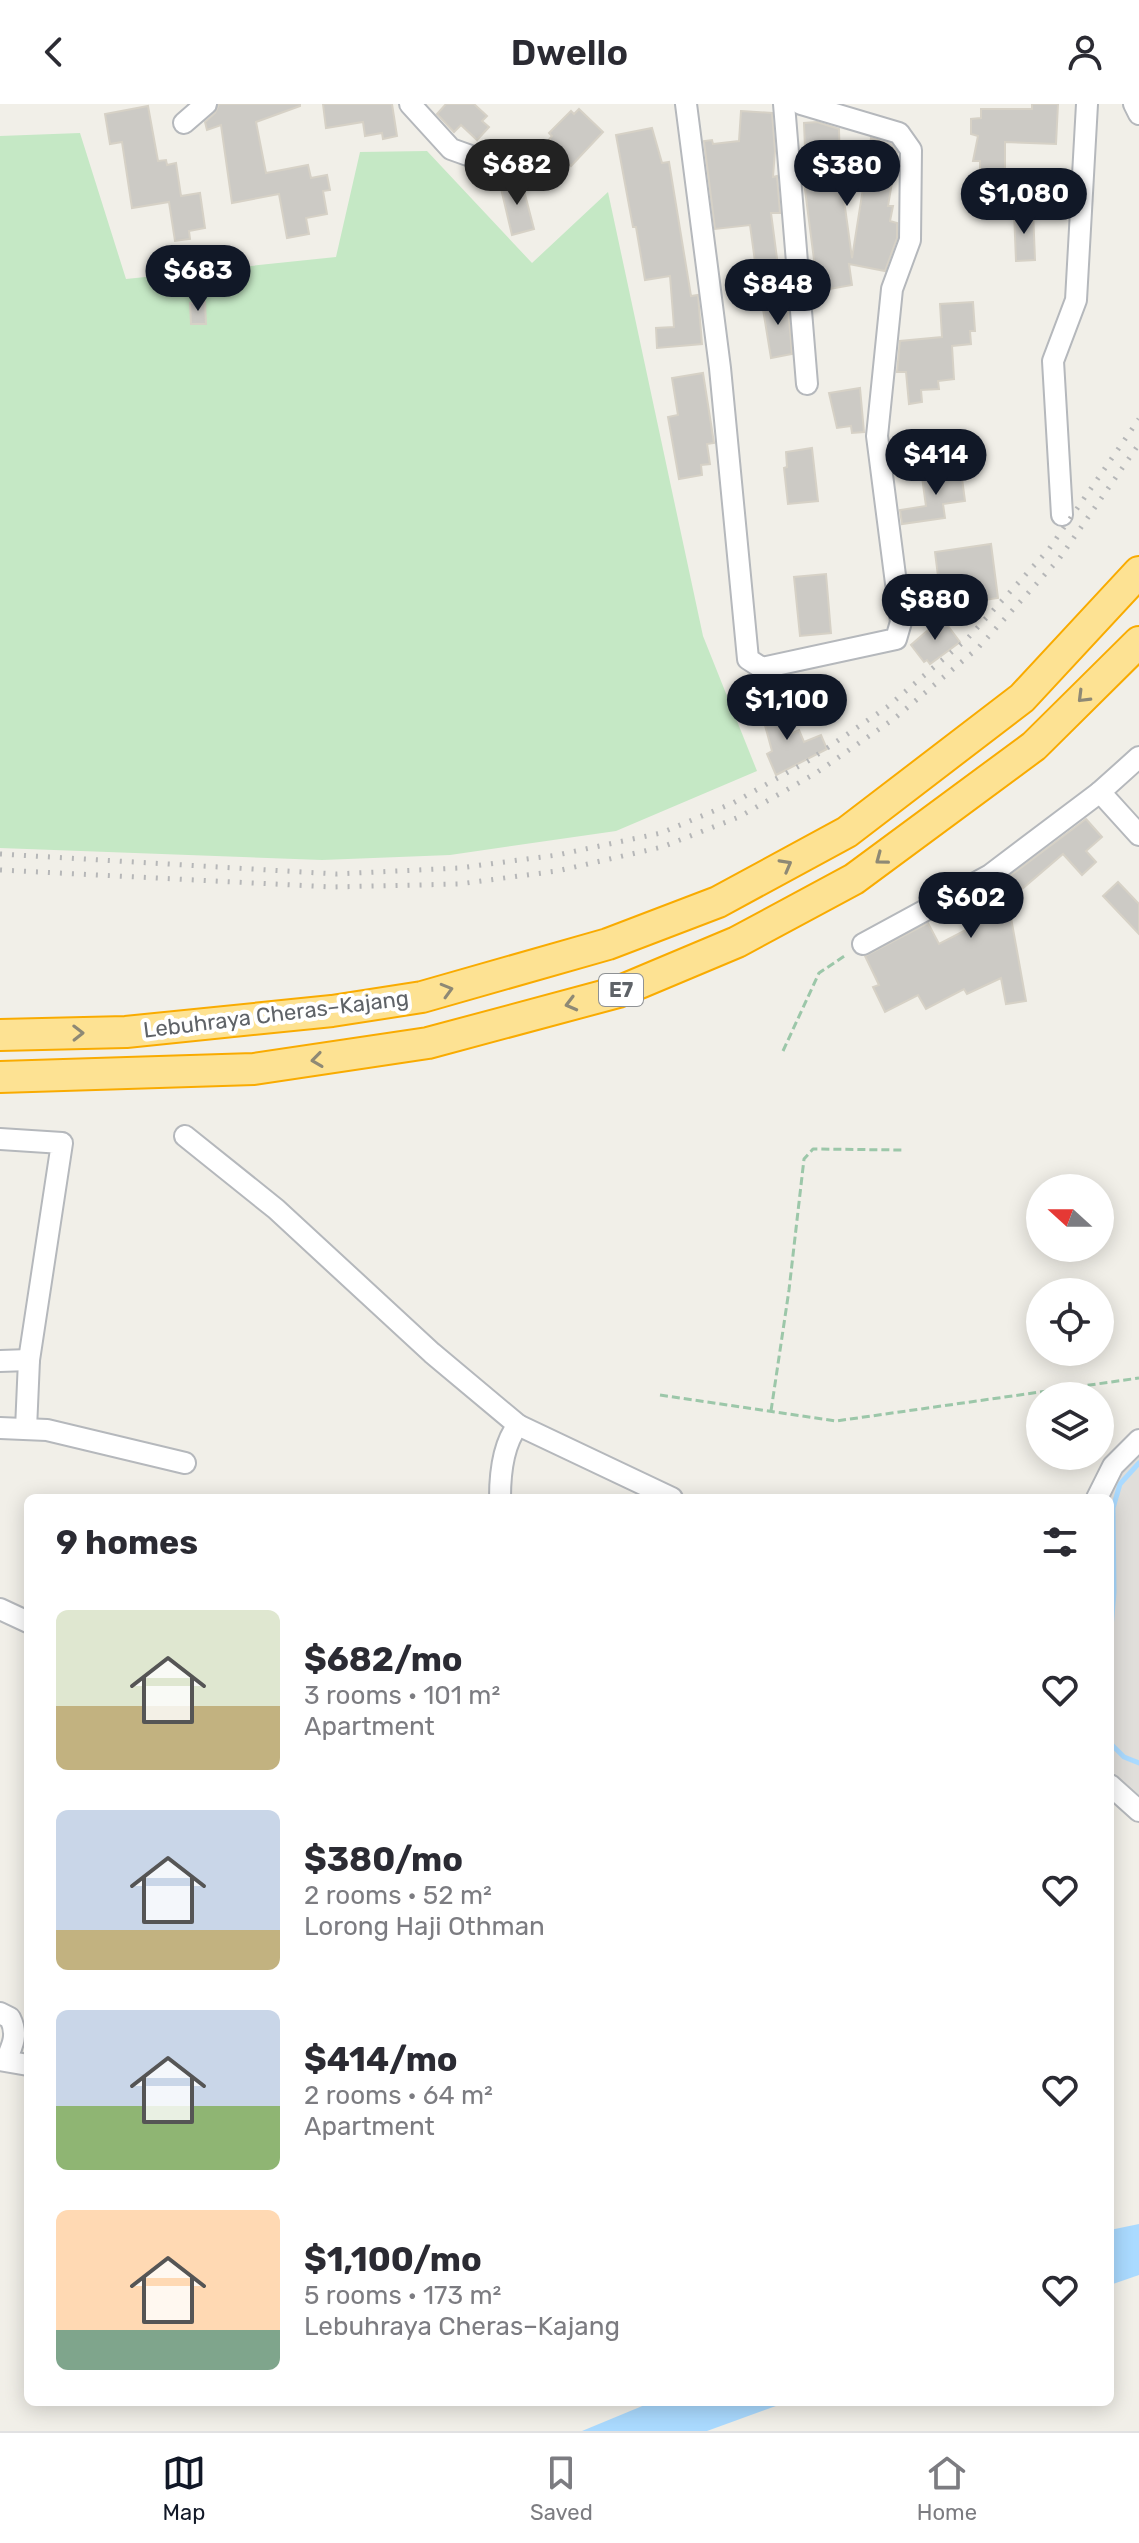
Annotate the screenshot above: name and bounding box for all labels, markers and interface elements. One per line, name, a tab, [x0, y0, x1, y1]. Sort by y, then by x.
icon: back	[32, 30, 76, 74]
icon: person	[1063, 30, 1107, 74]
text: Dwello	[511, 31, 628, 74]
pin: $682	[470, 139, 564, 207]
pin: $380	[800, 140, 894, 208]
text: $682	[483, 149, 551, 180]
text: $380	[812, 150, 882, 181]
pin: $1,080	[959, 168, 1089, 236]
text: $1,080	[979, 178, 1069, 209]
pin: $683	[151, 245, 245, 313]
text: $683	[163, 255, 233, 286]
pin: $848	[731, 259, 825, 327]
text: $848	[743, 269, 813, 300]
pin: $414	[889, 429, 983, 497]
text: $414	[903, 439, 969, 470]
pin: $880	[888, 574, 982, 642]
text: $880	[900, 584, 970, 615]
pin: $1,100	[722, 674, 852, 742]
text: $1,100	[745, 684, 829, 715]
one-way arrow	[1078, 688, 1092, 702]
one-way arrow	[875, 849, 890, 864]
one-way arrow	[778, 859, 792, 874]
pin: $602	[924, 872, 1018, 940]
text: $602	[937, 882, 1005, 913]
road number: E7	[599, 974, 643, 1006]
one-way arrow	[439, 982, 453, 999]
street label: Lebuhraya Cheras–Kajang	[142, 984, 410, 1044]
one-way arrow	[564, 995, 578, 1012]
one-way arrow	[72, 1025, 85, 1042]
one-way arrow	[311, 1051, 324, 1068]
north arrow	[1026, 1174, 1114, 1262]
map controls	[1026, 1174, 1114, 1470]
button: locate	[1026, 1278, 1114, 1366]
button: layers	[1026, 1382, 1114, 1470]
icon: filters	[1038, 1520, 1082, 1564]
text: 9 homes	[56, 1522, 198, 1563]
text: $682/mo	[304, 1639, 463, 1680]
icon: home	[120, 1642, 216, 1738]
icon: heart	[1038, 1668, 1082, 1712]
text: 3 rooms · 101 m²	[304, 1680, 500, 1711]
text: Apartment	[304, 1711, 435, 1742]
text: $380/mo	[304, 1839, 463, 1880]
icon: home	[120, 1842, 216, 1938]
icon: heart	[1038, 1868, 1082, 1912]
text: 2 rooms · 52 m²	[304, 1880, 492, 1911]
text: Lorong Haji Othman	[304, 1911, 545, 1942]
text: $414/mo	[304, 2039, 458, 2080]
icon: home	[120, 2042, 216, 2138]
icon: heart	[1038, 2068, 1082, 2112]
text: 2 rooms · 64 m²	[304, 2080, 493, 2111]
text: Apartment	[304, 2111, 435, 2142]
text: $1,100/mo	[304, 2239, 482, 2280]
icon: home	[120, 2242, 216, 2338]
icon: heart	[1038, 2268, 1082, 2312]
text: 5 rooms · 173 m²	[304, 2280, 501, 2311]
text: Lebuhraya Cheras–Kajang	[304, 2311, 620, 2342]
tab: Map	[162, 2451, 206, 2526]
tab: Saved	[530, 2451, 593, 2526]
tab: Home	[917, 2451, 977, 2526]

